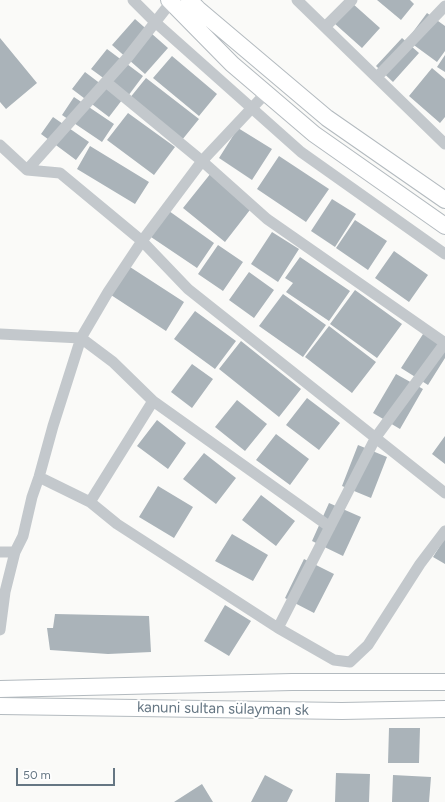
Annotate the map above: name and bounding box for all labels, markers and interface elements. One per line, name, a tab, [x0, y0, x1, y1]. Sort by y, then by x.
street label: kanuni sultan sülayman sk	[137, 699, 309, 719]
scale bar	[18, 760, 117, 786]
text: 50 m	[23, 768, 51, 782]

